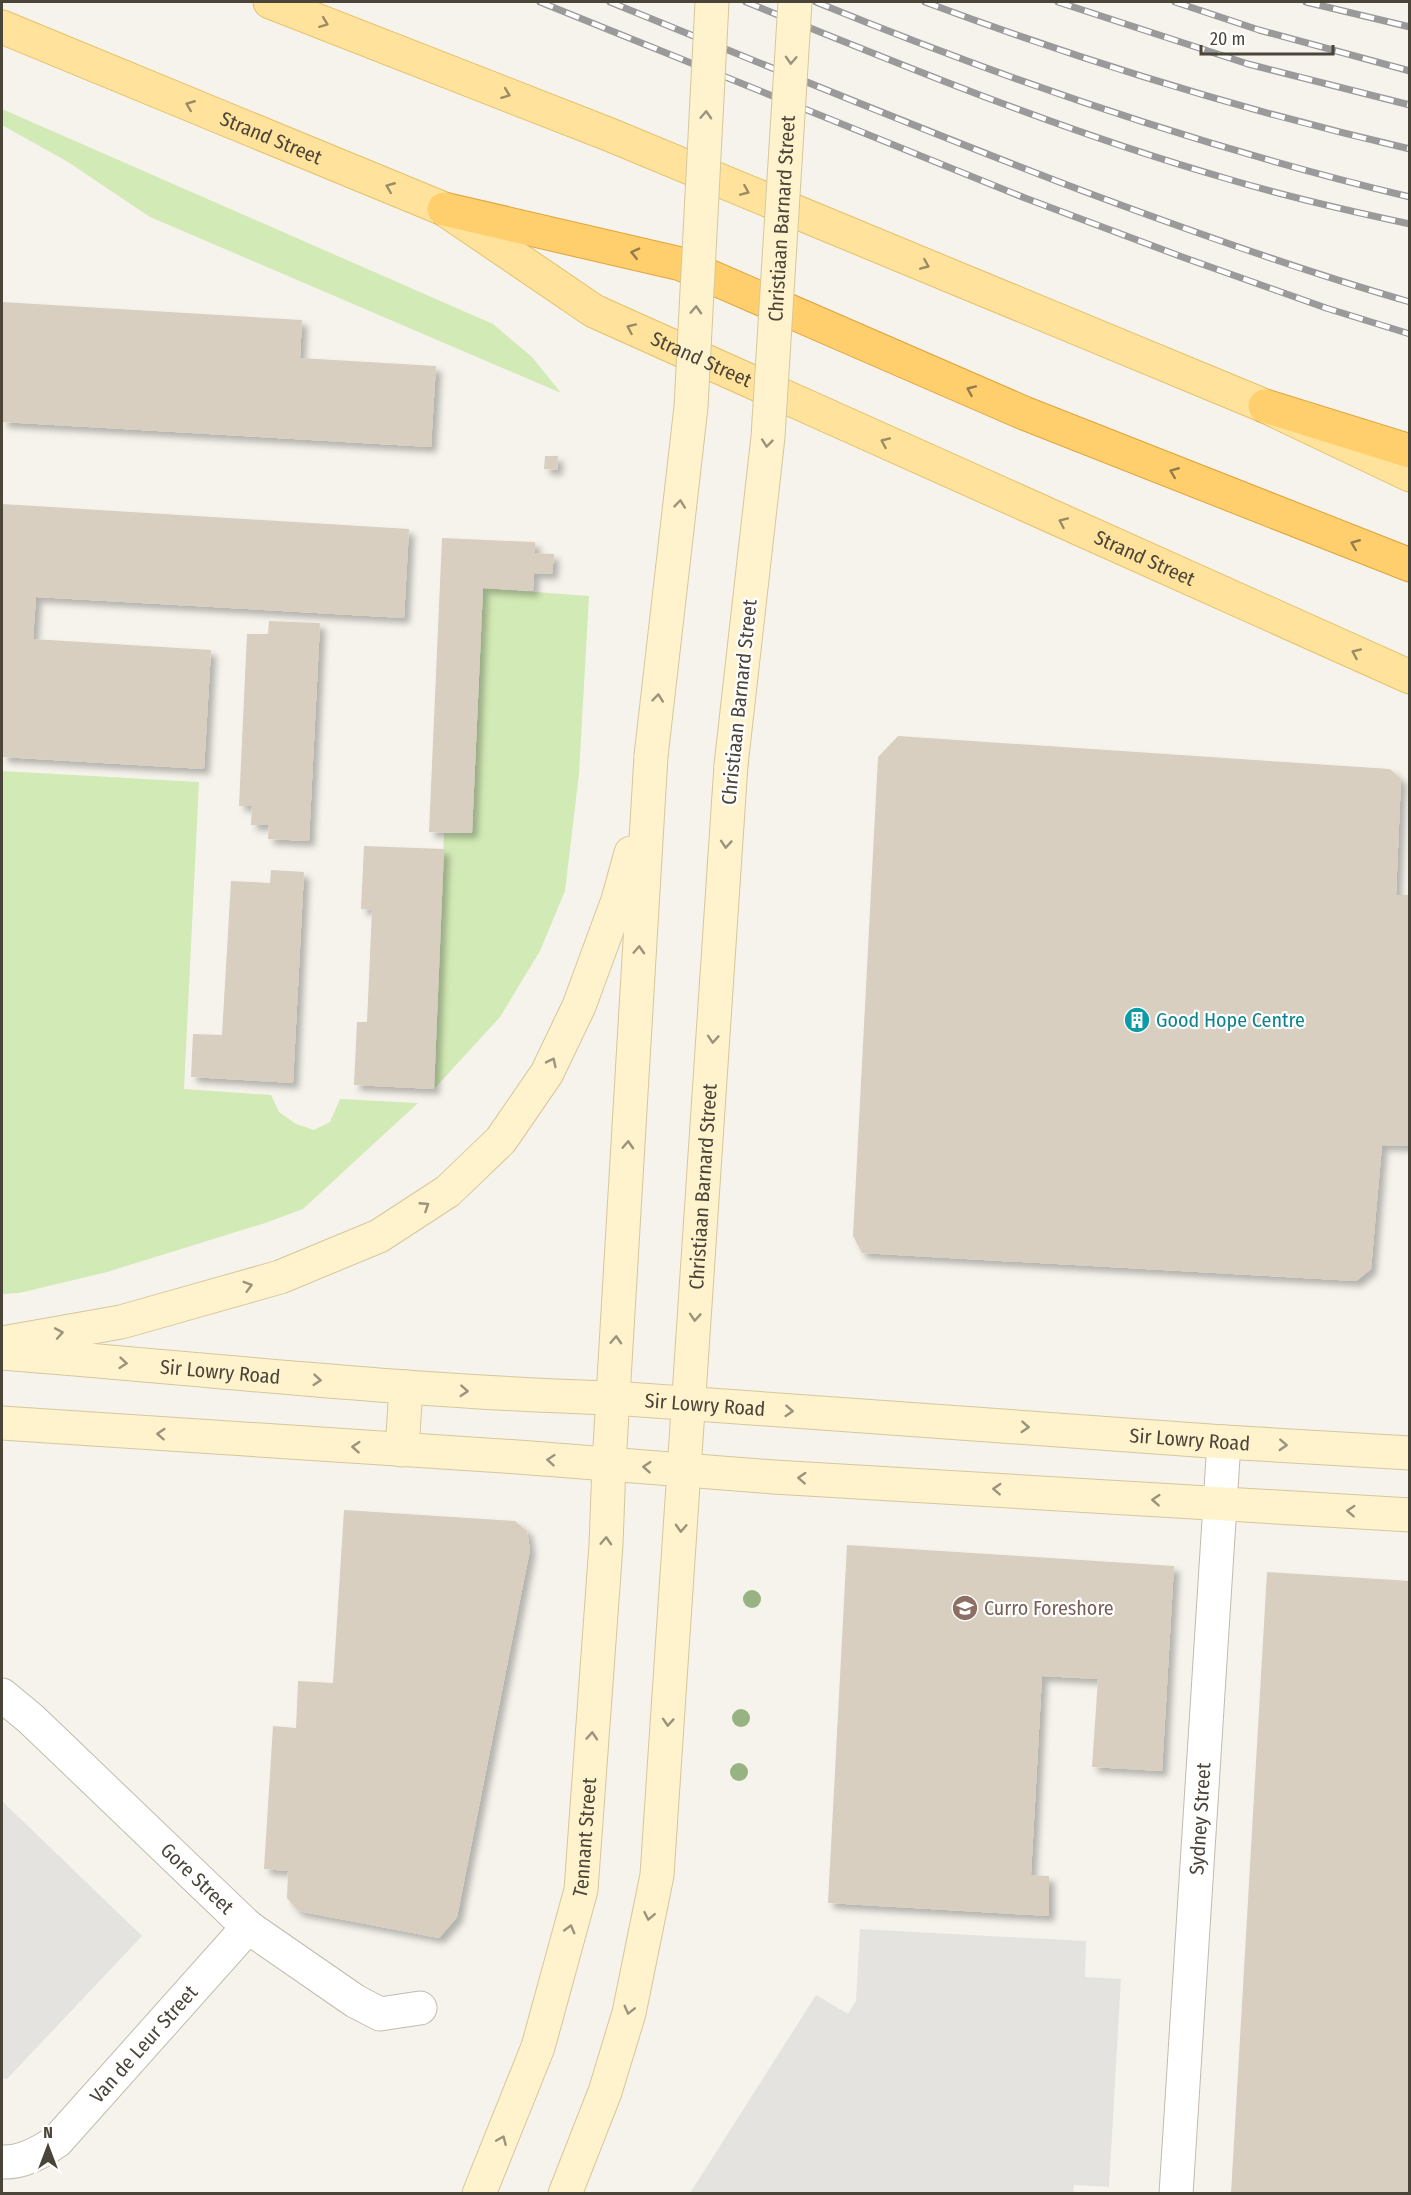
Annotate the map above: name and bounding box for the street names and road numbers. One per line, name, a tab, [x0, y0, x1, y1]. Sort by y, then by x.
street label: Strand Street	[217, 106, 326, 170]
street label: Christiaan Barnard Street	[763, 114, 800, 322]
street label: Strand Street	[647, 326, 756, 392]
street label: Strand Street	[1091, 525, 1199, 591]
street label: Christiaan Barnard Street	[716, 598, 762, 806]
street label: Christiaan Barnard Street	[684, 1082, 722, 1290]
street label: Sir Lowry Road	[159, 1354, 281, 1389]
street label: Sir Lowry Road	[644, 1388, 766, 1421]
street label: Sir Lowry Road	[1129, 1423, 1251, 1456]
street label: Sydney Street	[1184, 1761, 1216, 1876]
street label: Tennant Street	[568, 1776, 601, 1900]
street label: Gore Street	[156, 1838, 239, 1919]
street label: Van de Leur Street	[85, 1980, 203, 2108]

